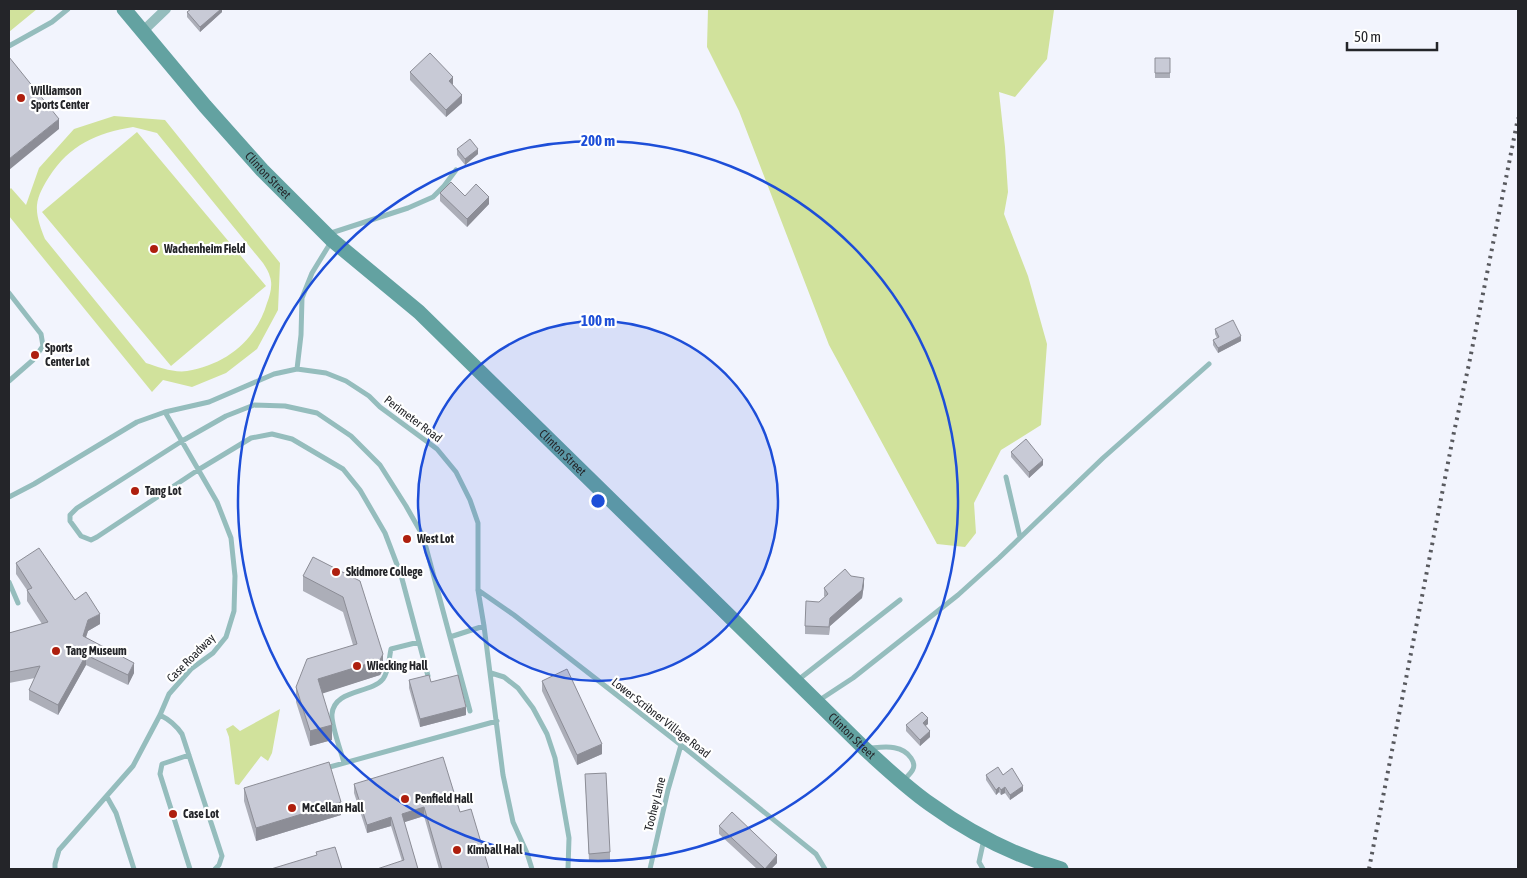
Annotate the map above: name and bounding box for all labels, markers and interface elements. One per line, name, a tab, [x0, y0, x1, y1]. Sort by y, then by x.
scale bar	[1347, 20, 1437, 52]
text: 50 m	[1354, 28, 1381, 45]
place label: Williamson Sports Center	[30, 84, 90, 112]
marker: Williamson Sports Center	[15, 92, 27, 104]
text: 200 m	[581, 132, 615, 149]
street label: Clinton Street	[242, 149, 294, 202]
place label: Wachenheim Field	[163, 242, 246, 256]
marker: Wachenheim Field	[148, 243, 160, 255]
text: 100 m	[581, 312, 615, 329]
place label: Sports Center Lot	[45, 341, 90, 369]
marker: Sports Center Lot	[29, 349, 41, 361]
street label: Perimeter Road	[381, 393, 445, 445]
street label: Clinton Street	[536, 427, 589, 479]
place label: Tang Lot	[145, 484, 182, 498]
marker: Tang Lot	[129, 485, 141, 497]
centre of rings	[589, 492, 607, 510]
place label: West Lot	[416, 532, 454, 546]
marker: West Lot	[401, 533, 413, 545]
place label: Skidmore College	[346, 565, 423, 579]
marker: Skidmore College	[330, 566, 342, 578]
street label: Case Roadway	[164, 631, 218, 685]
place label: Tang Museum	[66, 644, 127, 658]
marker: Tang Museum	[50, 645, 62, 657]
place label: Wiecking Hall	[366, 659, 429, 673]
marker: Wiecking Hall	[351, 660, 363, 672]
street label: Lower Scribner Village Road	[609, 675, 713, 761]
street label: Clinton Street	[826, 710, 879, 762]
street label: Toohey Lane	[642, 776, 668, 832]
place label: Penfield Hall	[415, 792, 474, 806]
marker: Penfield Hall	[399, 793, 411, 805]
place label: McCellan Hall	[302, 801, 364, 815]
marker: McCellan Hall	[286, 802, 298, 814]
place label: Case Lot	[183, 807, 220, 821]
marker: Case Lot	[167, 808, 179, 820]
place label: Kimball Hall	[467, 843, 523, 857]
marker: Kimball Hall	[451, 844, 463, 856]

